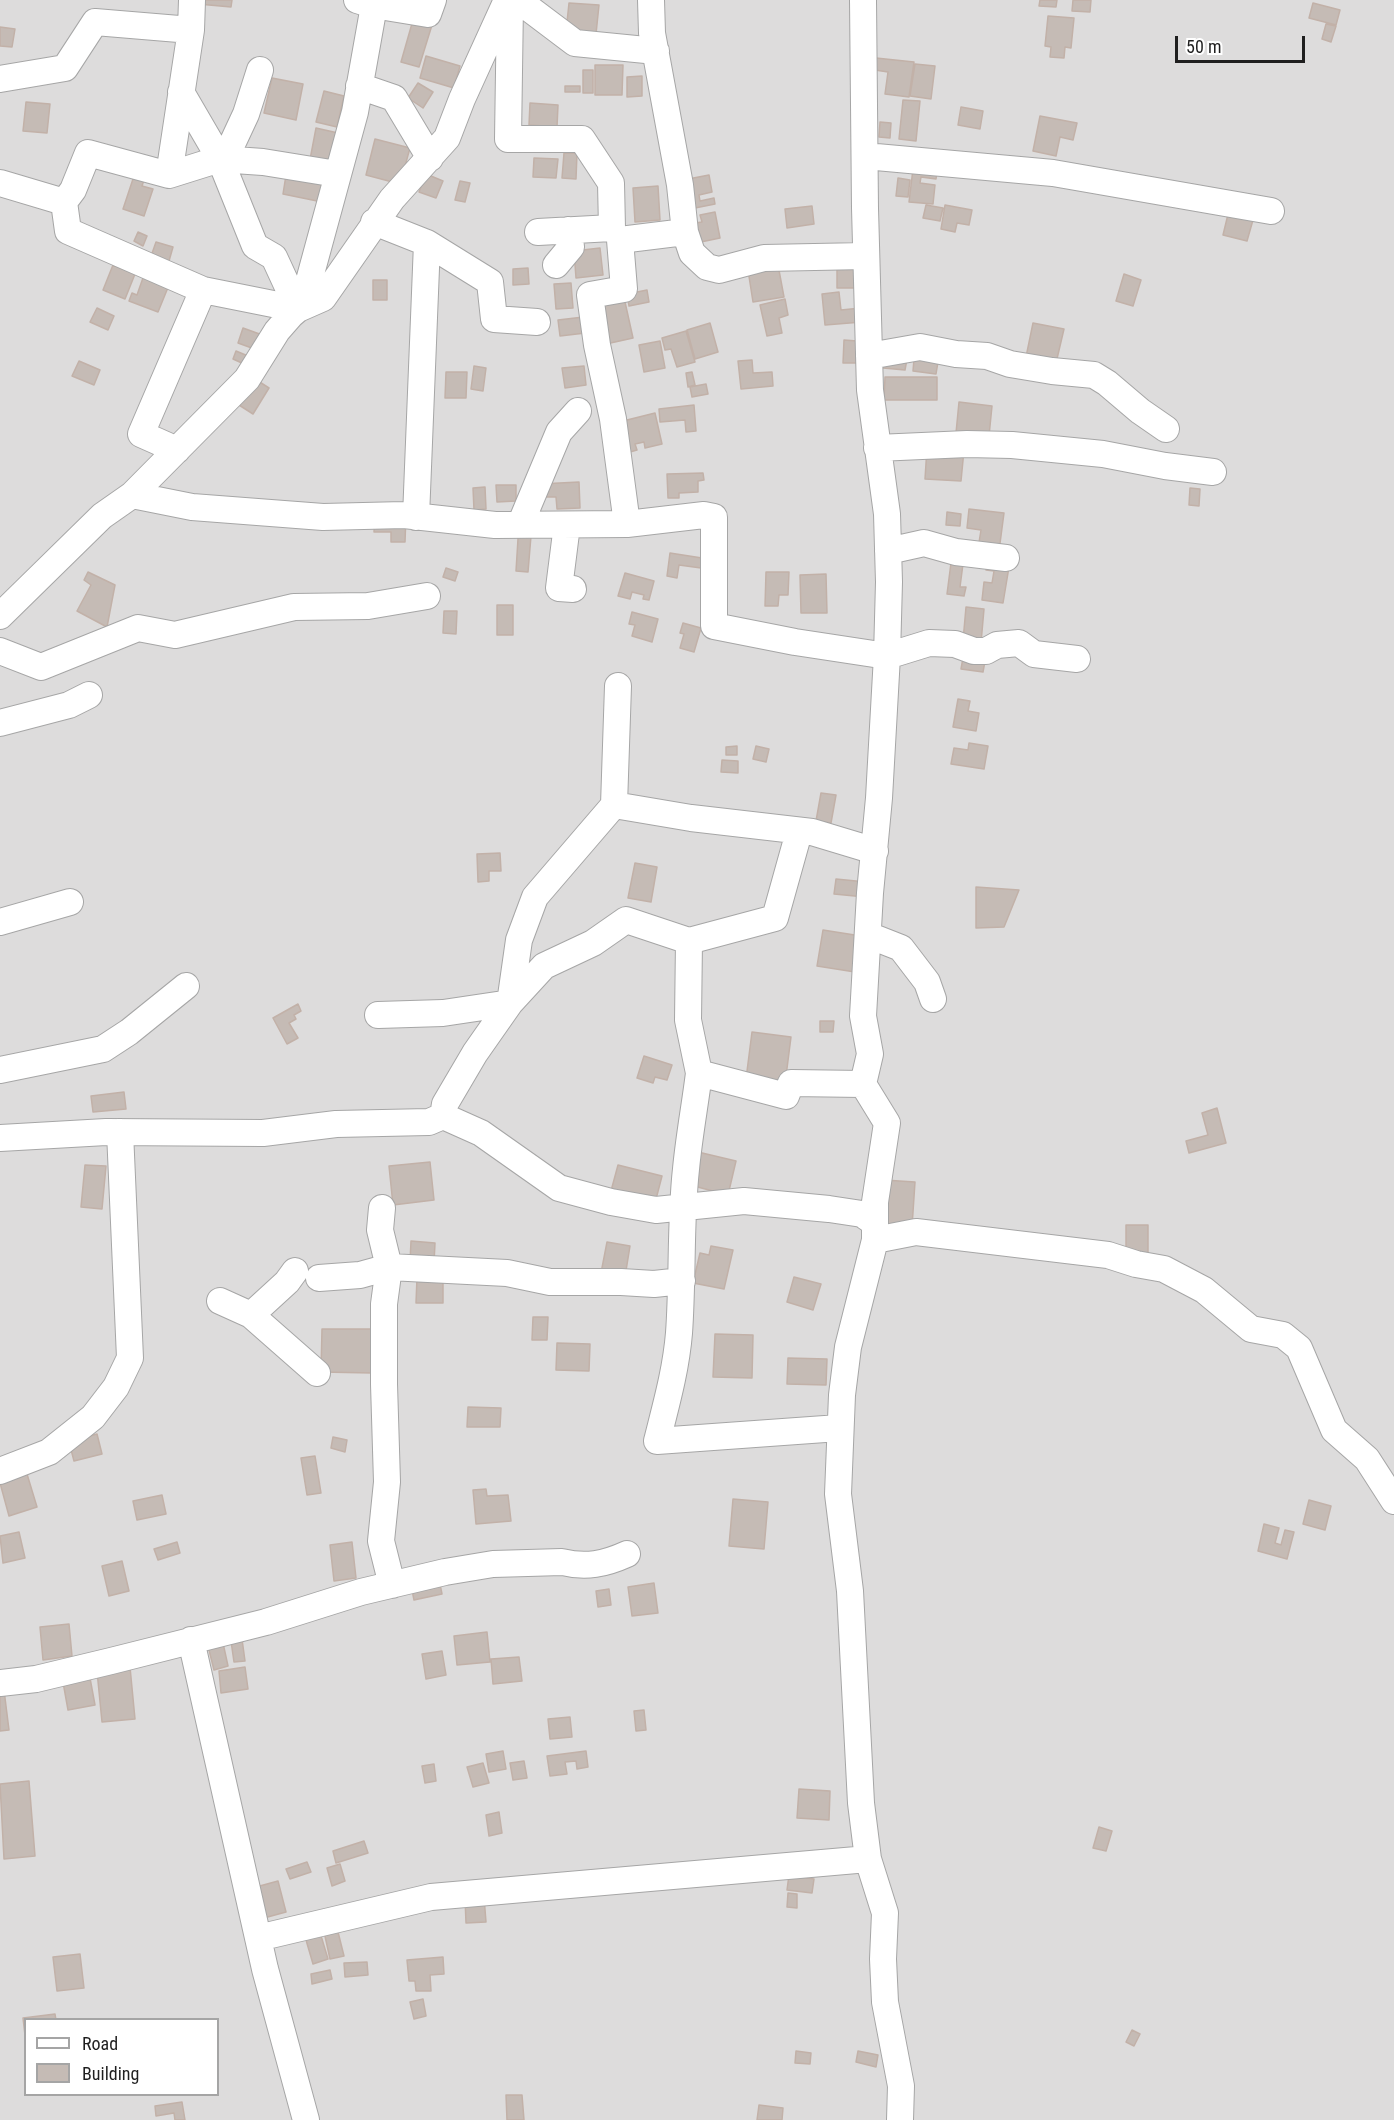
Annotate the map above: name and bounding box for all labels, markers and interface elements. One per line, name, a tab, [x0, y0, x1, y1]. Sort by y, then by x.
scale bar	[1178, 24, 1308, 62]
text: 50 m	[1186, 36, 1221, 57]
legend	[24, 2018, 219, 2096]
text: Road	[82, 2033, 118, 2054]
text: Building	[82, 2063, 139, 2084]

